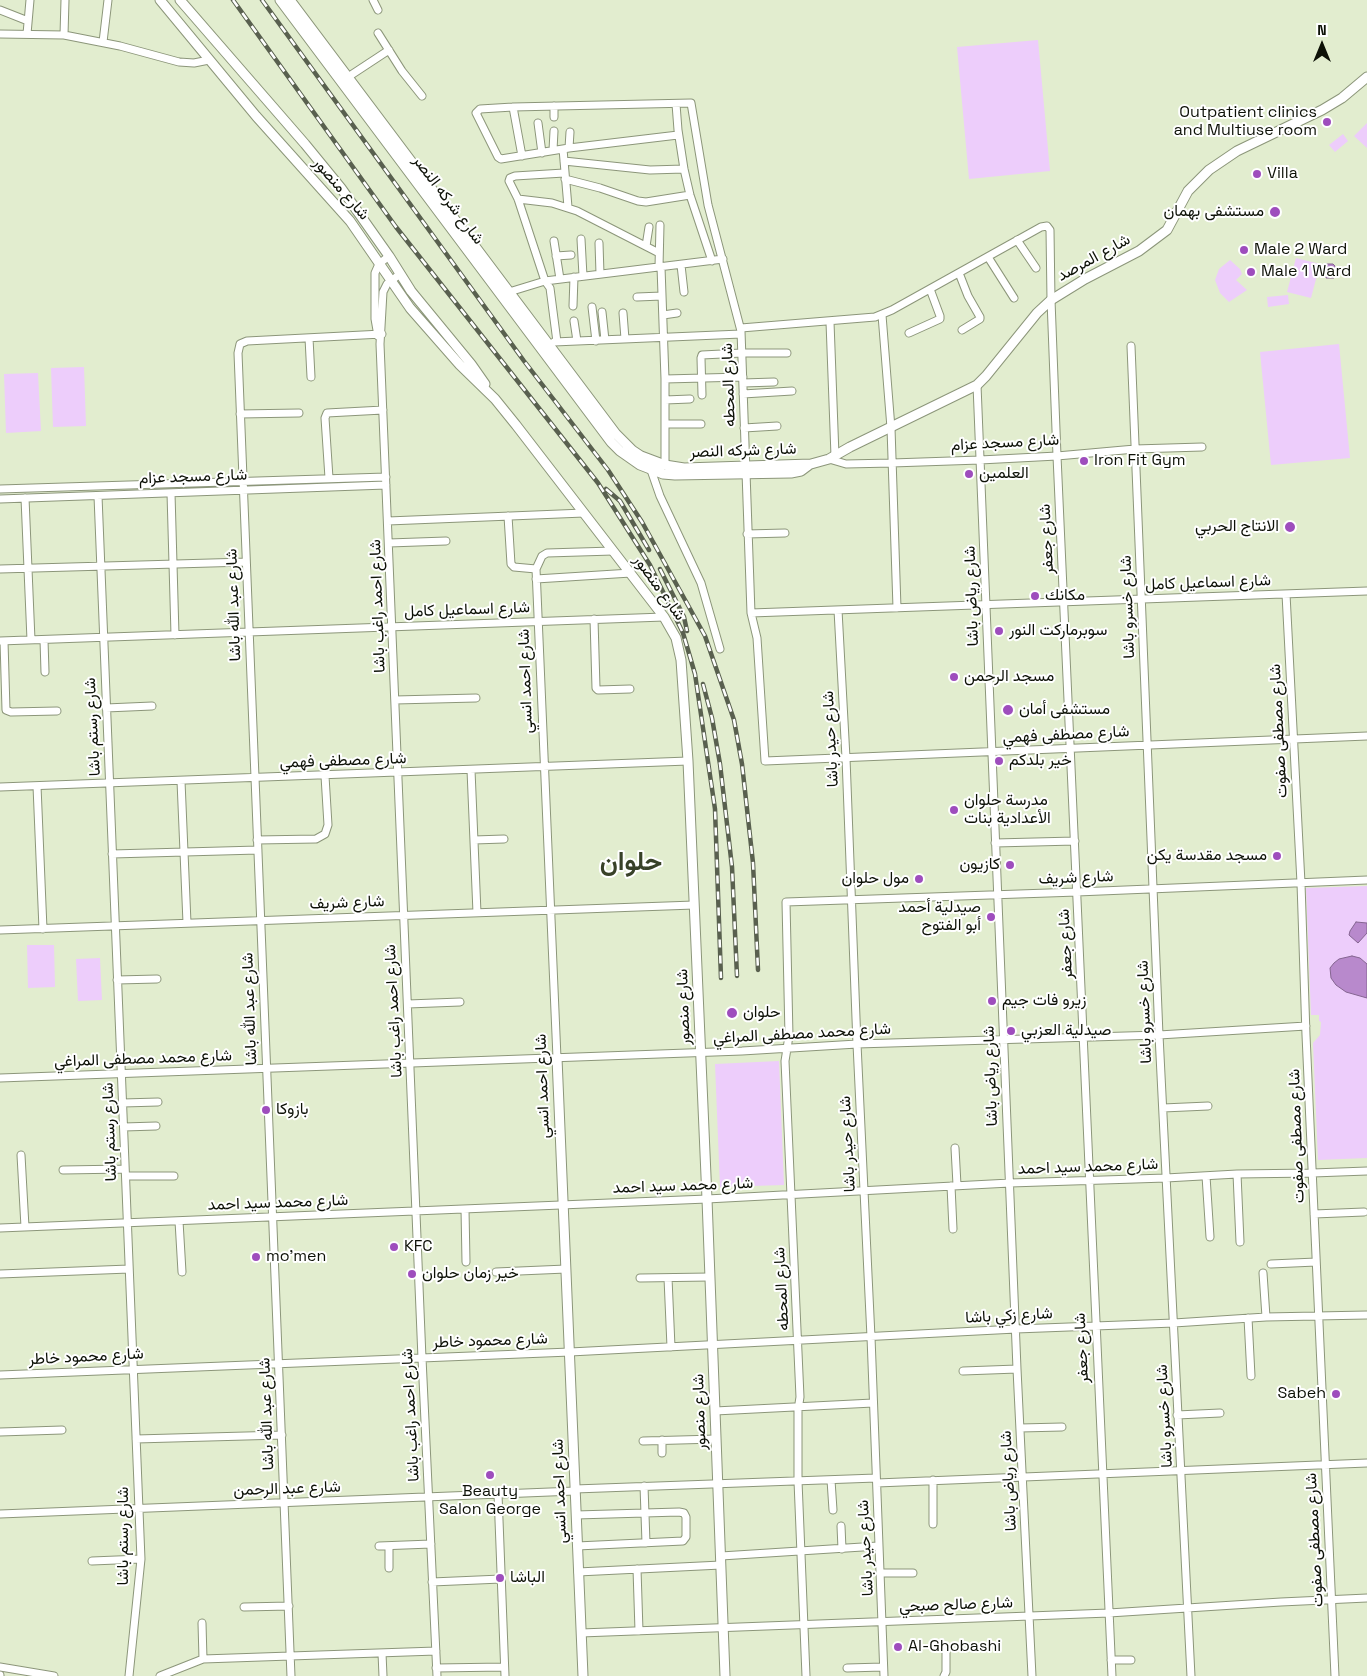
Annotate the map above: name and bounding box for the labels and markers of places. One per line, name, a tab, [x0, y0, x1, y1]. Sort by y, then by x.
place label: Outpatient clinics and Multiuse room	[1174, 103, 1317, 141]
marker: Outpatient clinics and Multiuse room	[1321, 116, 1333, 128]
place label: Villa	[1267, 164, 1298, 184]
marker: Villa	[1251, 168, 1263, 180]
place label: مستشفى بهمان	[1163, 202, 1264, 222]
marker: مستشفى بهمان	[1268, 205, 1282, 219]
place label: Male 2 Ward	[1254, 240, 1347, 260]
marker: Male 2 Ward	[1238, 244, 1250, 256]
place label: Male 1 Ward	[1261, 262, 1351, 282]
marker: Male 1 Ward	[1245, 266, 1257, 278]
place label: Iron Fit Gym	[1094, 451, 1186, 471]
marker: Iron Fit Gym	[1078, 455, 1090, 467]
place label: العلمين	[979, 464, 1029, 484]
marker: العلمين	[963, 468, 975, 480]
place label: الانتاج الحربي	[1195, 517, 1279, 537]
marker: الانتاج الحربي	[1283, 520, 1297, 534]
place label: مكانك	[1045, 586, 1085, 606]
marker: مكانك	[1029, 590, 1041, 602]
place label: سوبرماركت النور	[1009, 621, 1107, 641]
marker: سوبرماركت النور	[993, 625, 1005, 637]
place label: مسجد الرحمن	[964, 667, 1054, 687]
marker: مسجد الرحمن	[948, 671, 960, 683]
place label: مستشفى أمان	[1019, 700, 1110, 720]
marker: مستشفى أمان	[1001, 703, 1015, 717]
place label: خير بلدكم	[1009, 751, 1072, 771]
marker: خير بلدكم	[993, 755, 1005, 767]
place label: مدرسة حلوان الأعدادية بنات	[964, 791, 1051, 829]
marker: مدرسة حلوان الأعدادية بنات	[948, 804, 960, 816]
place label: مسجد مقدسة يكن	[1147, 846, 1267, 866]
marker: مسجد مقدسة يكن	[1271, 850, 1283, 862]
place label: كازيون	[959, 855, 1000, 875]
marker: كازيون	[1004, 859, 1016, 871]
place label: مول حلوان	[842, 869, 909, 889]
marker: مول حلوان	[913, 873, 925, 885]
place label: صيدلية أحمد أبو الفتوح	[898, 898, 981, 936]
marker: صيدلية أحمد أبو الفتوح	[985, 911, 997, 923]
place label: زيرو فات جيم	[1002, 991, 1086, 1011]
marker: زيرو فات جيم	[986, 995, 998, 1007]
place label: حلوان	[743, 1003, 780, 1023]
marker: حلوان	[725, 1006, 739, 1020]
place label: صيدلية العزبي	[1021, 1021, 1111, 1041]
marker: صيدلية العزبي	[1005, 1025, 1017, 1037]
place label: بازوكا	[276, 1100, 309, 1120]
marker: بازوكا	[260, 1104, 272, 1116]
place label: KFC	[404, 1237, 433, 1257]
marker: KFC	[388, 1241, 400, 1253]
place label: mo'men	[266, 1247, 326, 1267]
marker: mo'men	[250, 1251, 262, 1263]
place label: خير زمان حلوان	[422, 1264, 519, 1284]
marker: خير زمان حلوان	[406, 1268, 418, 1280]
place label: Sabeh	[1277, 1384, 1326, 1404]
marker: Sabeh	[1330, 1388, 1342, 1400]
marker: Beauty Salon George	[484, 1469, 496, 1481]
place label: Beauty Salon George	[439, 1482, 541, 1520]
place label: الباشا	[510, 1568, 545, 1588]
marker: الباشا	[494, 1572, 506, 1584]
place label: Al-Ghobashi	[908, 1637, 1001, 1657]
marker: Al-Ghobashi	[892, 1641, 904, 1653]

